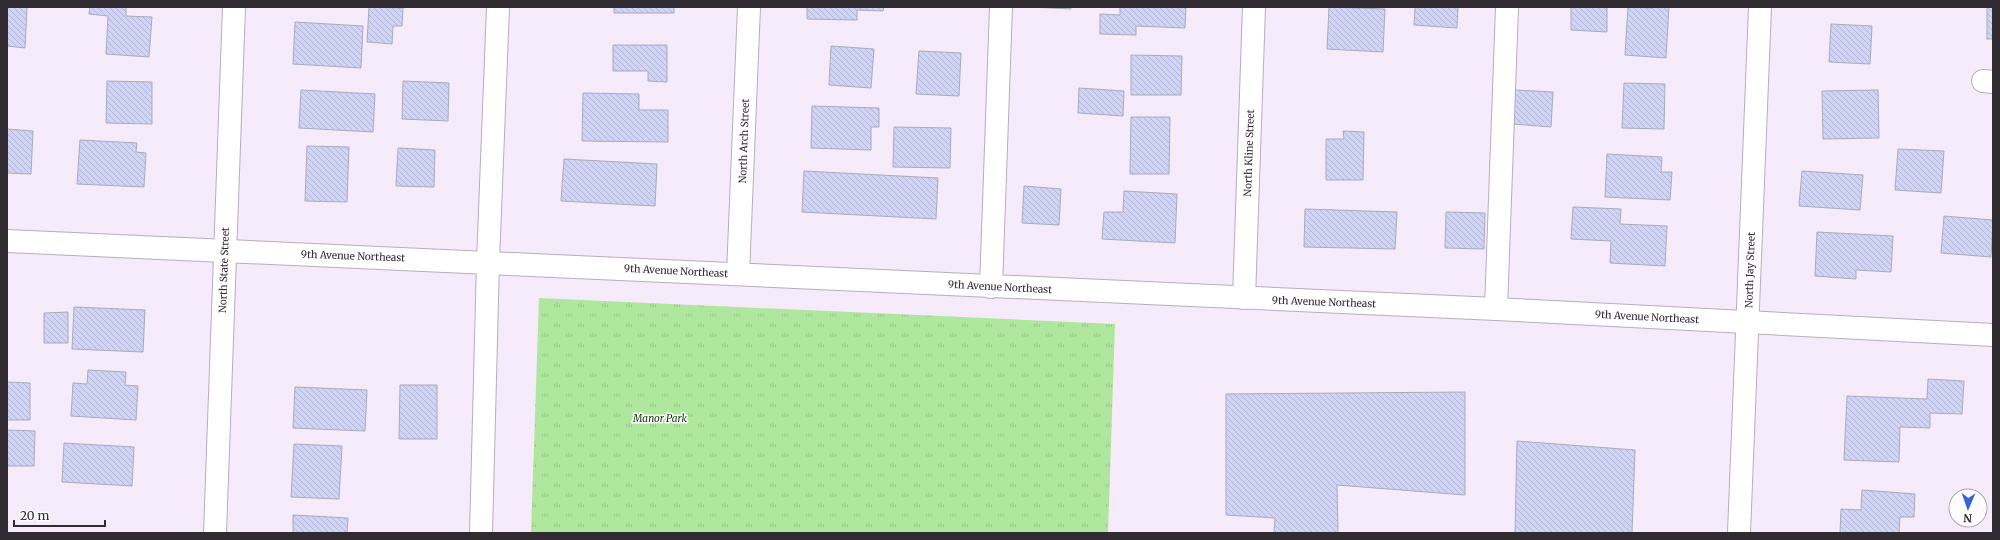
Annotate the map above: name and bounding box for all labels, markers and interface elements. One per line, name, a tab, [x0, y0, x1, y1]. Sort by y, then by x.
street label: North Arch Street	[736, 98, 752, 183]
street label: North Kline Street	[1241, 109, 1257, 197]
street label: North State Street	[216, 227, 232, 313]
street label: North Jay Street	[1742, 232, 1758, 308]
street label: 9th Avenue Northeast	[301, 248, 405, 264]
street label: 9th Avenue Northeast	[624, 262, 728, 280]
street label: 9th Avenue Northeast	[948, 278, 1052, 296]
street label: 9th Avenue Northeast	[1272, 294, 1376, 310]
street label: 9th Avenue Northeast	[1595, 308, 1699, 326]
park label: Manor Park	[632, 412, 687, 425]
north arrow	[1948, 488, 1988, 528]
scale bar	[14, 502, 105, 528]
text: 20 m	[20, 508, 49, 523]
text: N	[1963, 511, 1972, 525]

